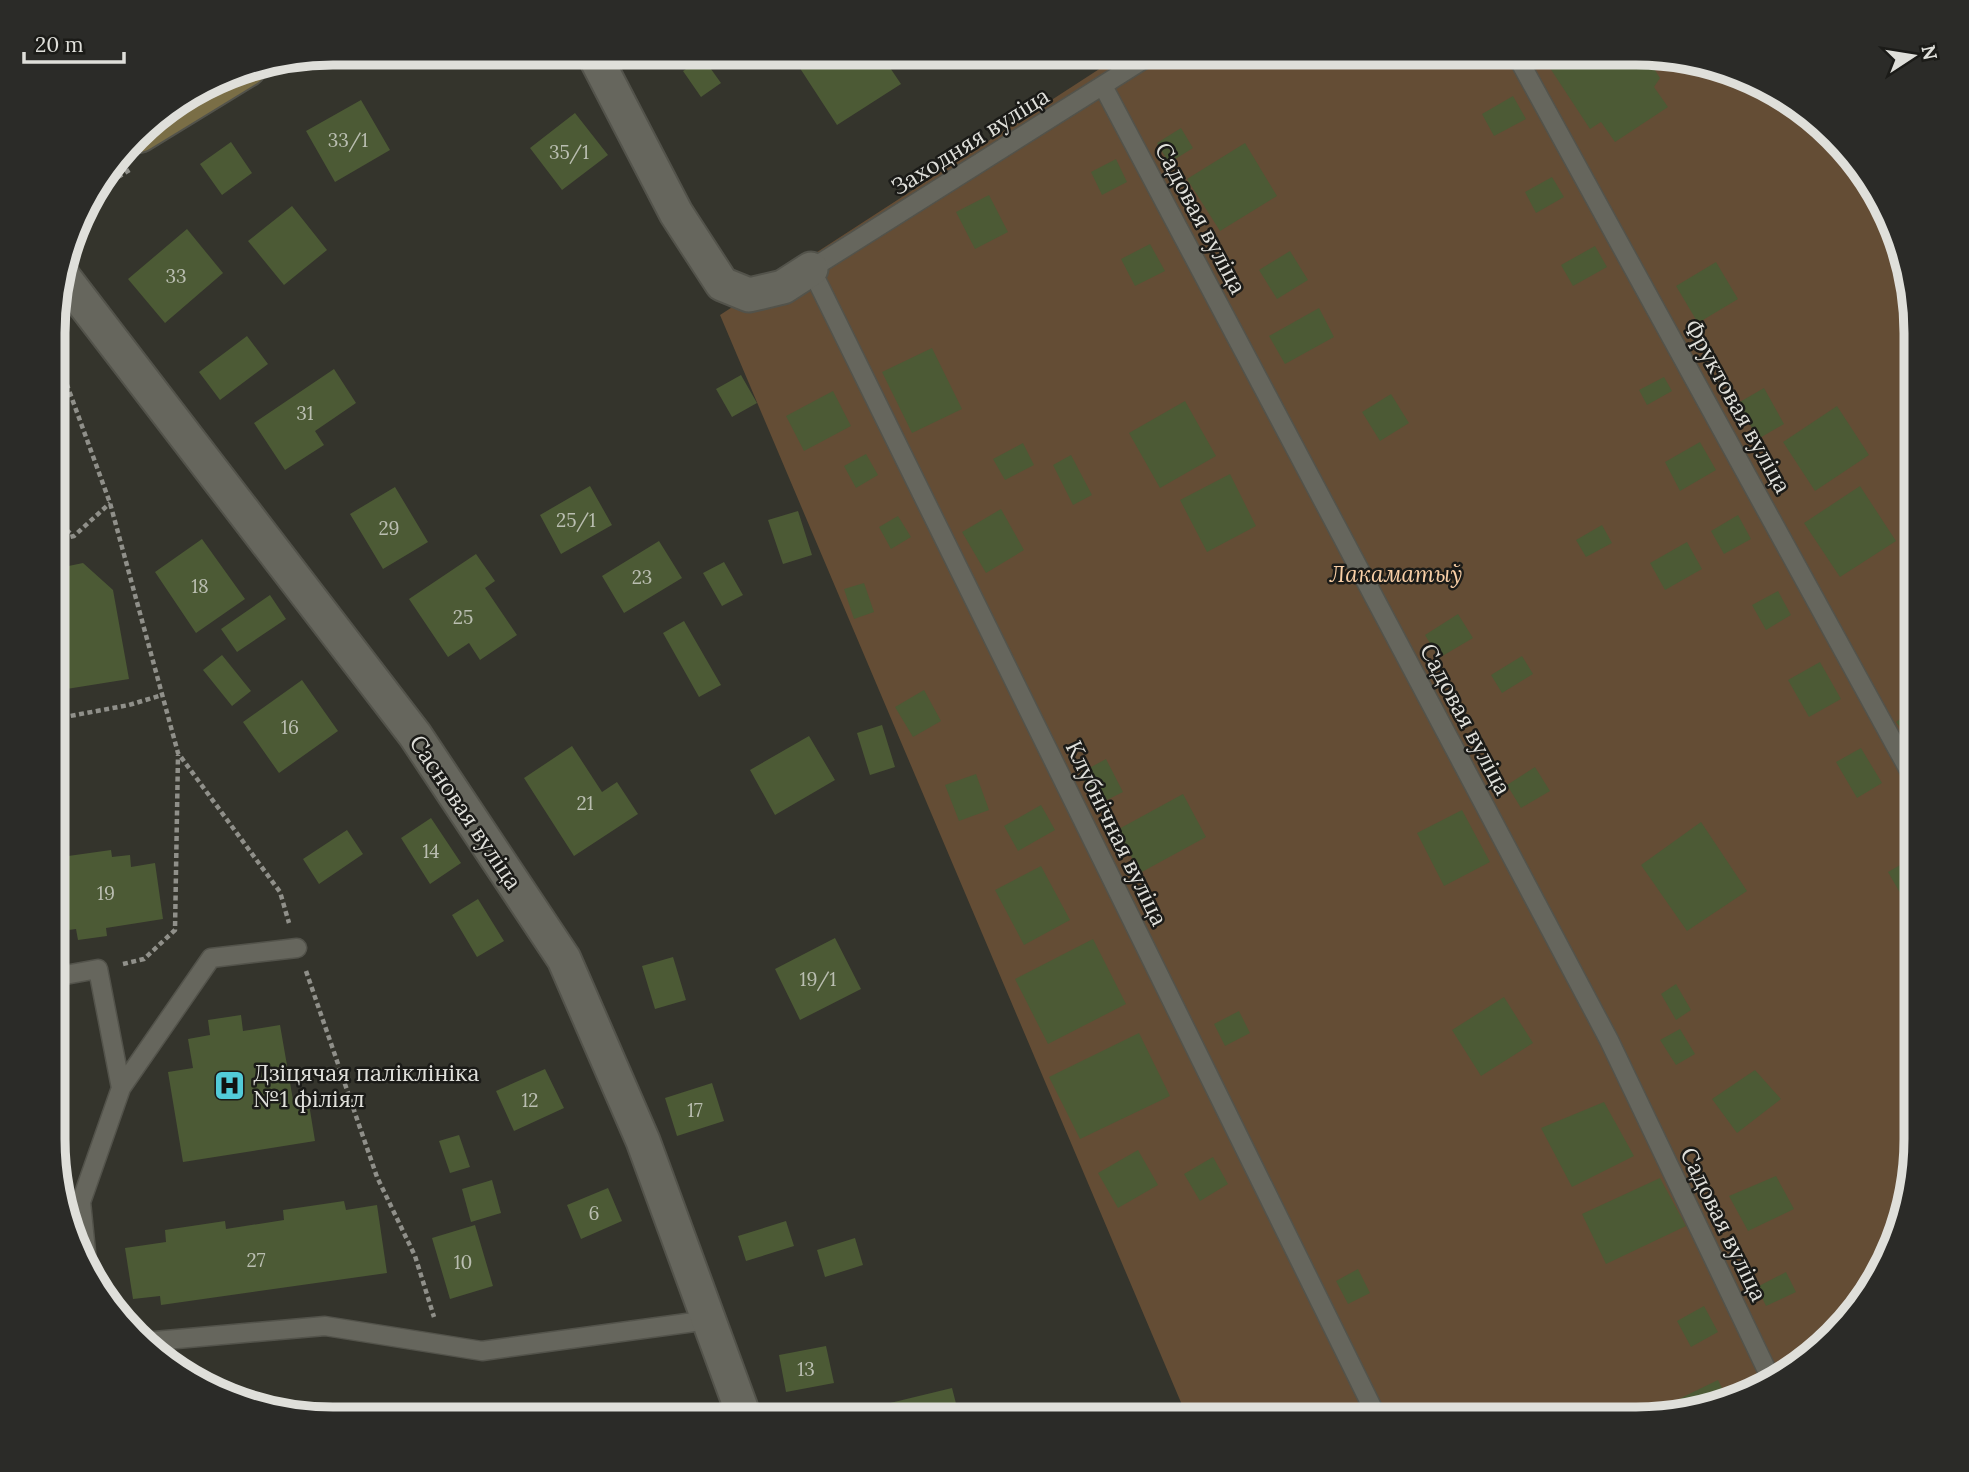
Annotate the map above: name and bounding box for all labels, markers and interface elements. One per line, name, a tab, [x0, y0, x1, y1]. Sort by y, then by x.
scale bar	[24, 21, 124, 65]
north arrow	[1878, 21, 1948, 91]
text: 20 m	[35, 31, 84, 58]
text: N	[1916, 43, 1943, 62]
street label: Заходняя вуліца	[886, 81, 1054, 201]
house number: 33/1	[328, 128, 368, 153]
street label: Садовая вуліца	[1149, 137, 1253, 299]
house number: 35/1	[549, 140, 589, 165]
house number: 33	[165, 264, 187, 288]
street label: Фруктовая вуліца	[1678, 314, 1798, 498]
house number: 31	[296, 401, 314, 425]
house number: 25/1	[556, 508, 596, 533]
house number: 29	[378, 516, 400, 540]
park label: Лакаматыў	[1329, 559, 1463, 588]
house number: 23	[632, 565, 652, 589]
house number: 18	[191, 574, 209, 598]
house number: 25	[453, 605, 473, 629]
street label: Садовая вуліца	[1414, 638, 1518, 800]
house number: 16	[281, 715, 299, 739]
street label: Сасновая вуліца	[404, 729, 529, 895]
street label: Клубнічная вуліца	[1060, 736, 1174, 930]
house number: 21	[576, 791, 594, 815]
house number: 14	[422, 839, 440, 863]
house number: 19	[97, 881, 115, 905]
house number: 19/1	[800, 967, 837, 992]
place label: Дзіцячая паліклініка №1 філіял	[253, 1058, 479, 1113]
hospital icon: Дзіцячая паліклініка №1 філіял	[213, 1068, 247, 1102]
house number: 12	[521, 1088, 539, 1112]
house number: 17	[687, 1098, 703, 1122]
street label: Садовая вуліца	[1674, 1142, 1774, 1306]
house number: 6	[589, 1201, 600, 1225]
house number: 27	[247, 1248, 266, 1272]
house number: 10	[454, 1250, 472, 1274]
house number: 13	[797, 1357, 815, 1381]

